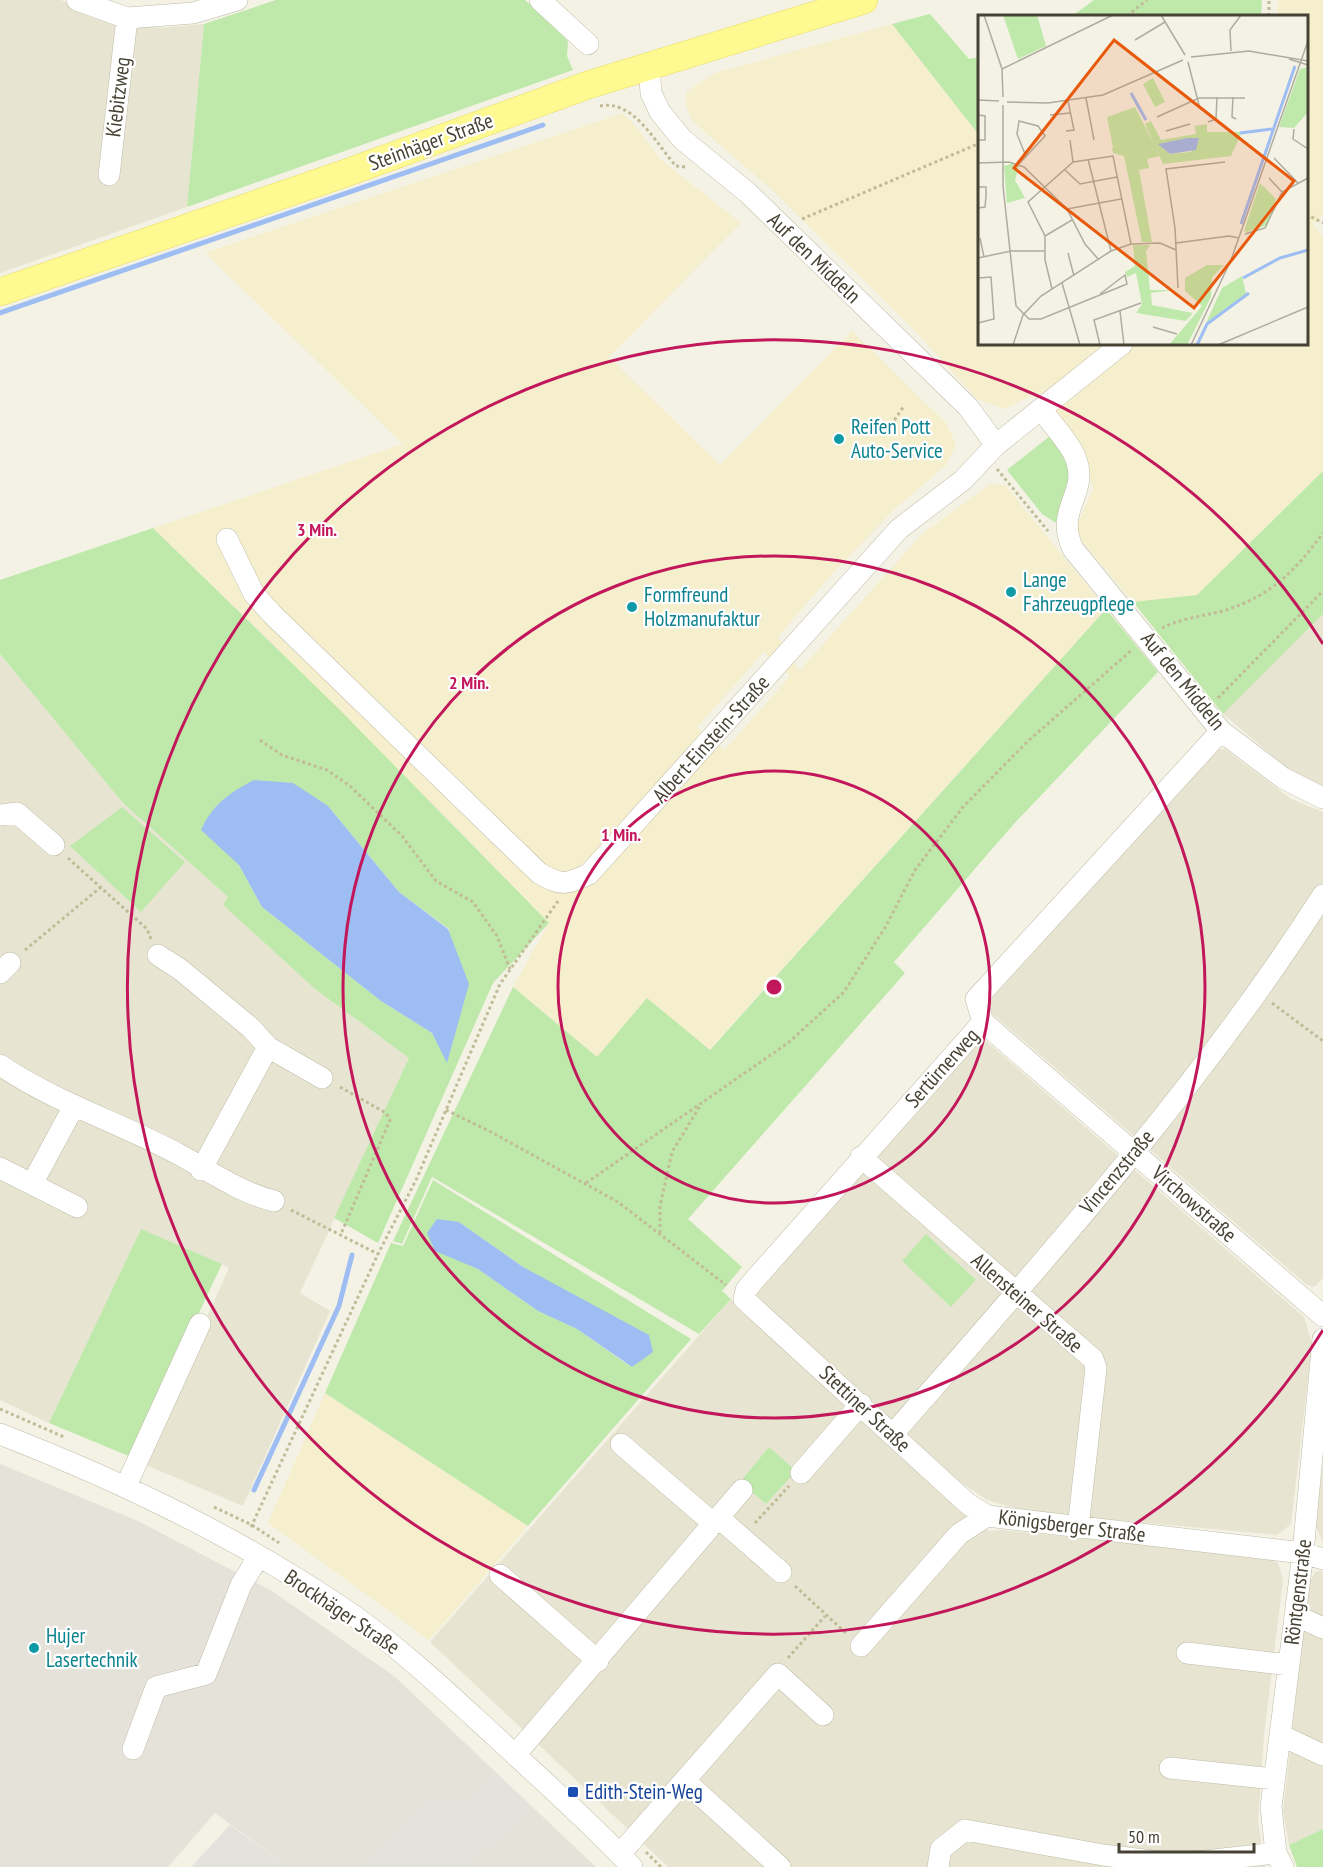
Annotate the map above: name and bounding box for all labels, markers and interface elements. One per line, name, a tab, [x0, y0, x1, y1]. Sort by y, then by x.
inset map	[978, 15, 1308, 345]
street label: Kiebitzweg	[99, 55, 136, 138]
street label: Steinhäger Straße	[365, 107, 497, 177]
street label: Auf den Middeln	[762, 207, 867, 309]
place label: Reifen Pott Auto-Service	[851, 413, 943, 464]
marker: Reifen Pott Auto-Service	[832, 432, 846, 446]
text: 3 Min.	[297, 518, 337, 541]
place label: Lange Fahrzeugpflege	[1023, 566, 1134, 617]
place label: Formfreund Holzmanufaktur	[644, 581, 760, 632]
marker: Lange Fahrzeugpflege	[1004, 585, 1018, 599]
marker: Formfreund Holzmanufaktur	[625, 600, 639, 614]
street label: Auf den Middeln	[1135, 626, 1231, 736]
street label: Albert-Einstein-Straße	[646, 669, 775, 808]
text: 2 Min.	[449, 671, 489, 694]
text: 1 Min.	[601, 823, 641, 846]
centre of rings	[764, 977, 784, 997]
street label: Sertürnerweg	[899, 1022, 984, 1113]
street label: Vincenzstraße	[1073, 1124, 1160, 1220]
street label: Virchowstraße	[1145, 1159, 1242, 1248]
street label: Allensteiner Straße	[966, 1247, 1089, 1359]
street label: Stettiner Straße	[814, 1359, 917, 1458]
street label: Königsberger Straße	[997, 1503, 1147, 1548]
street label: Röntgenstraße	[1278, 1538, 1317, 1646]
street label: Brockhäger Straße	[279, 1563, 405, 1660]
place label: Hujer Lasertechnik	[46, 1622, 138, 1673]
marker: Hujer Lasertechnik	[27, 1641, 41, 1655]
place label: Edith-Stein-Weg	[585, 1778, 703, 1805]
marker: Edith-Stein-Weg	[566, 1785, 580, 1799]
scale bar	[1119, 1816, 1254, 1854]
text: 50 m	[1128, 1825, 1160, 1848]

